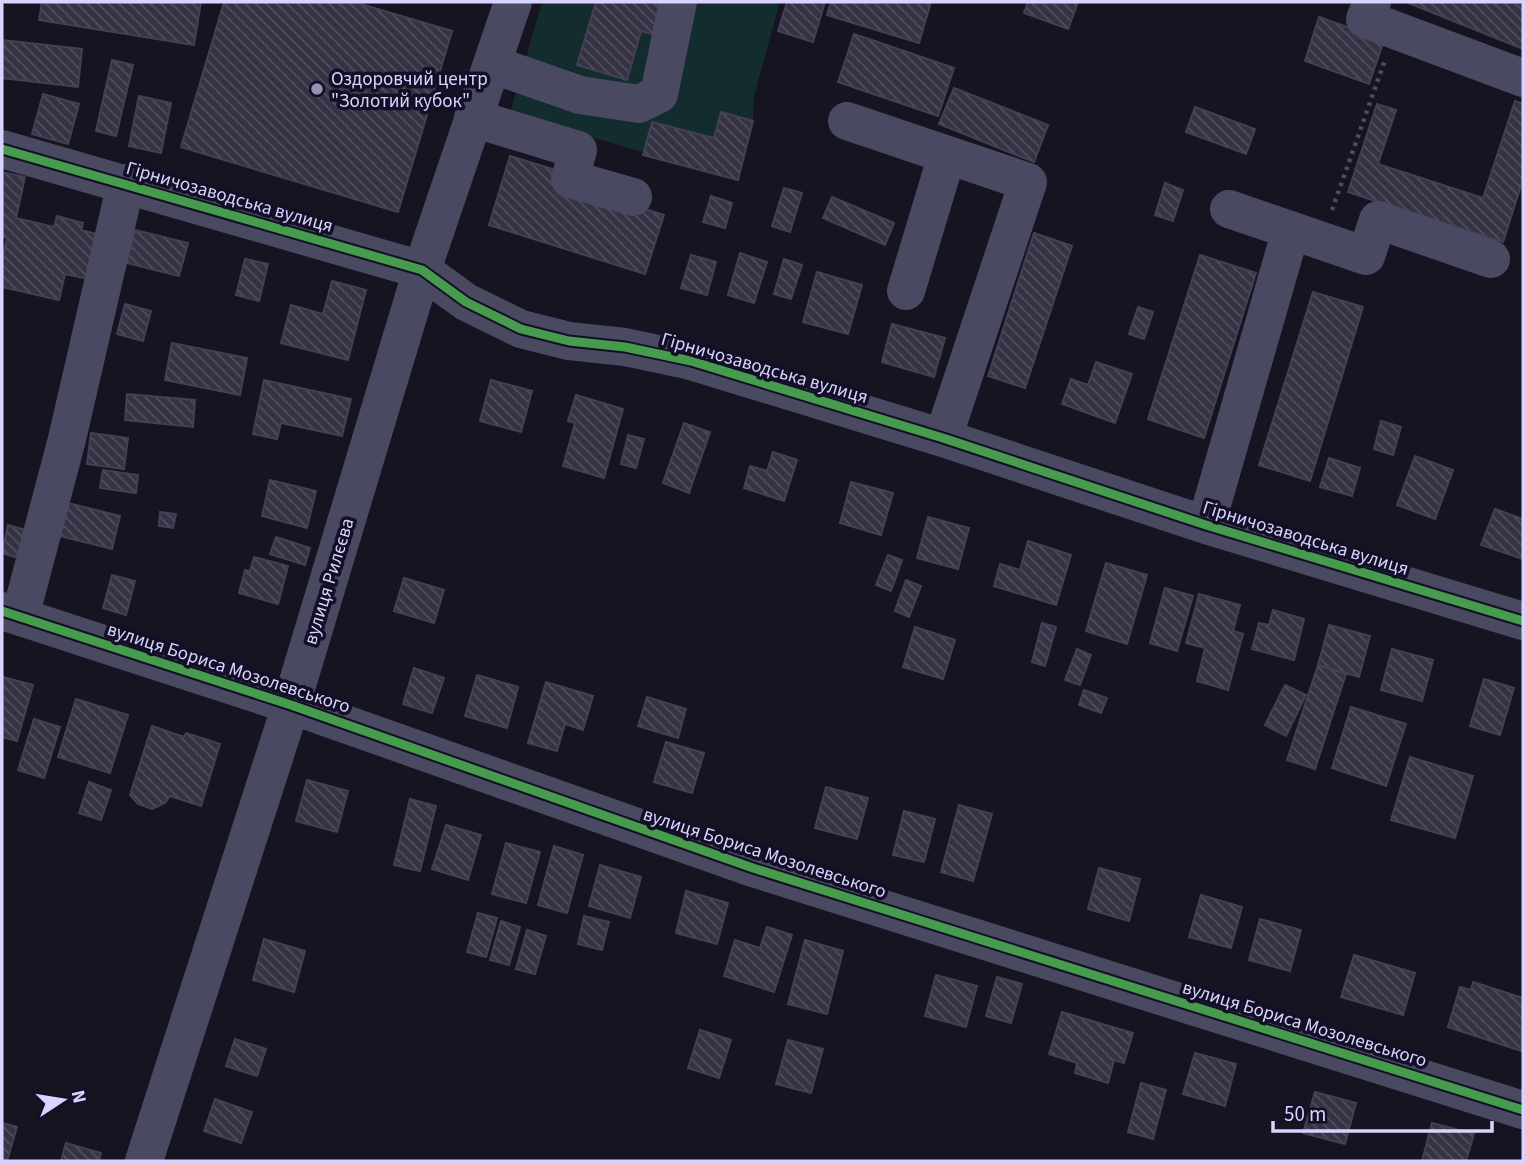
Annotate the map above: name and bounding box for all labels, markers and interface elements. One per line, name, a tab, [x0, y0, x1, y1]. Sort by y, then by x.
place label: Оздоровчий центр "Золотий кубок"	[331, 66, 488, 115]
marker: Оздоровчий центр "Золотий кубок"	[309, 81, 325, 97]
street label: Гірничозаводська вулиця	[123, 155, 336, 240]
street label: Гірничозаводська вулиця	[658, 326, 871, 411]
street label: Гірничозаводська вулиця	[1199, 494, 1412, 583]
street label: вулиця Рилєєва	[297, 515, 362, 648]
street label: вулиця Бориса Мозолевського	[103, 616, 354, 721]
street label: вулиця Бориса Мозолевського	[639, 801, 890, 906]
street label: вулиця Бориса Мозолевського	[1179, 974, 1430, 1075]
north arrow	[28, 1065, 98, 1135]
text: N	[64, 1088, 93, 1106]
scale bar	[1273, 1090, 1492, 1134]
text: 50 m	[1284, 1099, 1326, 1129]

